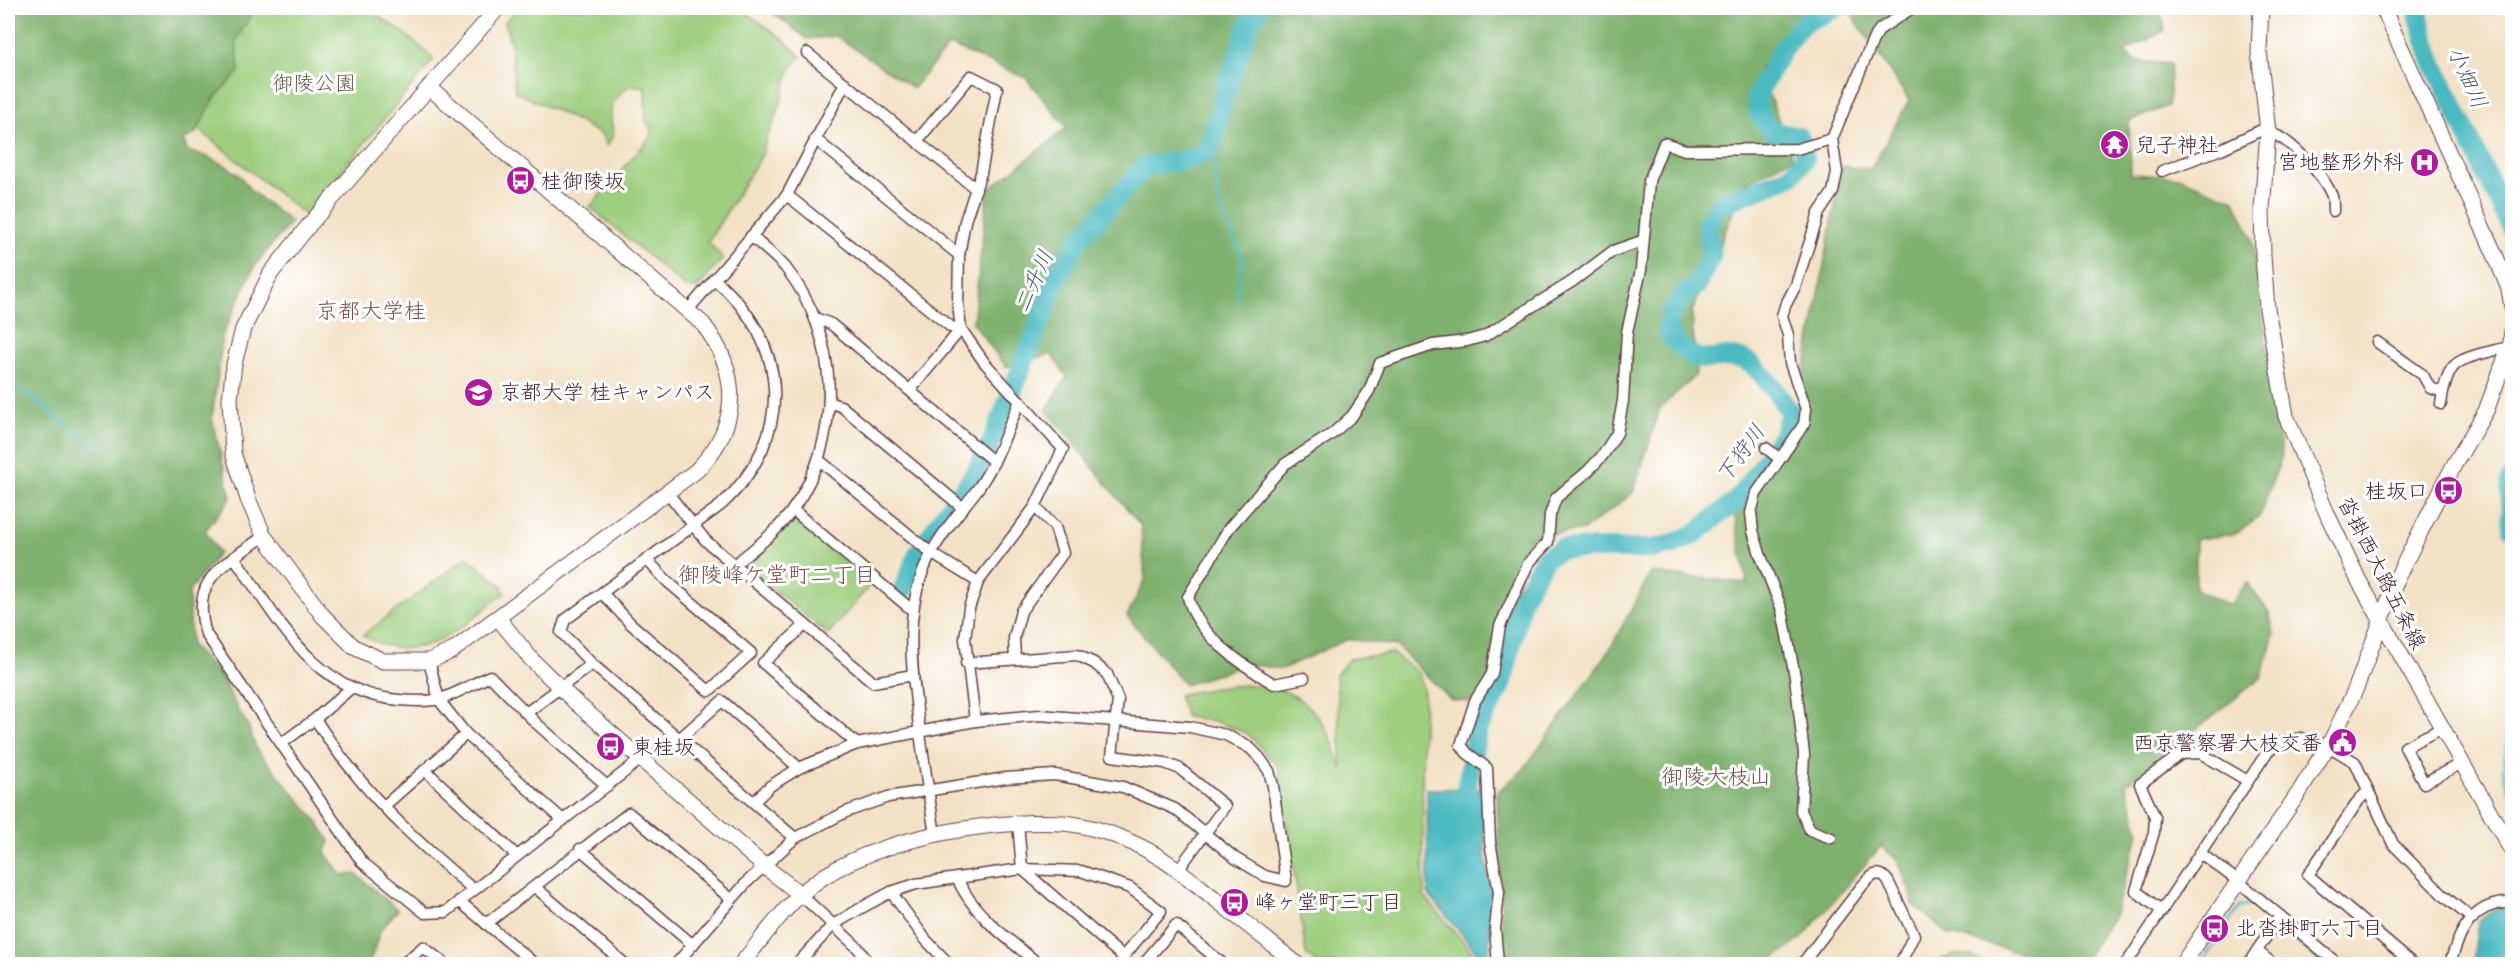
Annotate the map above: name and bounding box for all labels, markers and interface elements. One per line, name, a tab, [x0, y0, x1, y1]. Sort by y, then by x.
water label: 小畑川	[2440, 42, 2492, 114]
park label: 御陵公園	[272, 70, 356, 98]
temple icon: 兒子神社	[2098, 129, 2130, 161]
place label: 兒子神社	[2135, 132, 2219, 160]
hospital icon: 宮地整形外科	[2409, 146, 2441, 178]
place label: 宮地整形外科	[2278, 149, 2404, 177]
bus stop icon: 桂御陵坂	[504, 165, 536, 197]
place label: 桂御陵坂	[541, 168, 625, 196]
water label: 二升川	[1009, 246, 1061, 318]
district label: 京都大学桂	[316, 298, 426, 326]
school or university icon: 京都大学 桂キャンパス	[463, 376, 495, 408]
place label: 京都大学 桂キャンパス	[500, 379, 715, 407]
water label: 下狩川	[1711, 419, 1772, 489]
bus stop icon: 桂坂口	[2433, 475, 2465, 507]
place label: 桂坂口	[2365, 478, 2428, 506]
street label: 沓掛西大路五条線	[2330, 492, 2432, 655]
district label: 御陵峰ケ堂町二丁目	[678, 562, 876, 590]
public building icon: 西京警察署大枝交番	[2327, 727, 2359, 759]
place label: 西京警察署大枝交番	[2133, 730, 2322, 758]
bus stop icon: 東桂坂	[595, 731, 627, 763]
place label: 東桂坂	[632, 734, 695, 762]
district label: 御陵大枝山	[1661, 764, 1771, 792]
bus stop icon: 峰ヶ堂町三丁目	[1218, 886, 1250, 918]
place label: 峰ヶ堂町三丁目	[1255, 889, 1402, 917]
bus stop icon: 北沓掛町六丁目	[2199, 912, 2231, 944]
place label: 北沓掛町六丁目	[2236, 915, 2383, 943]

